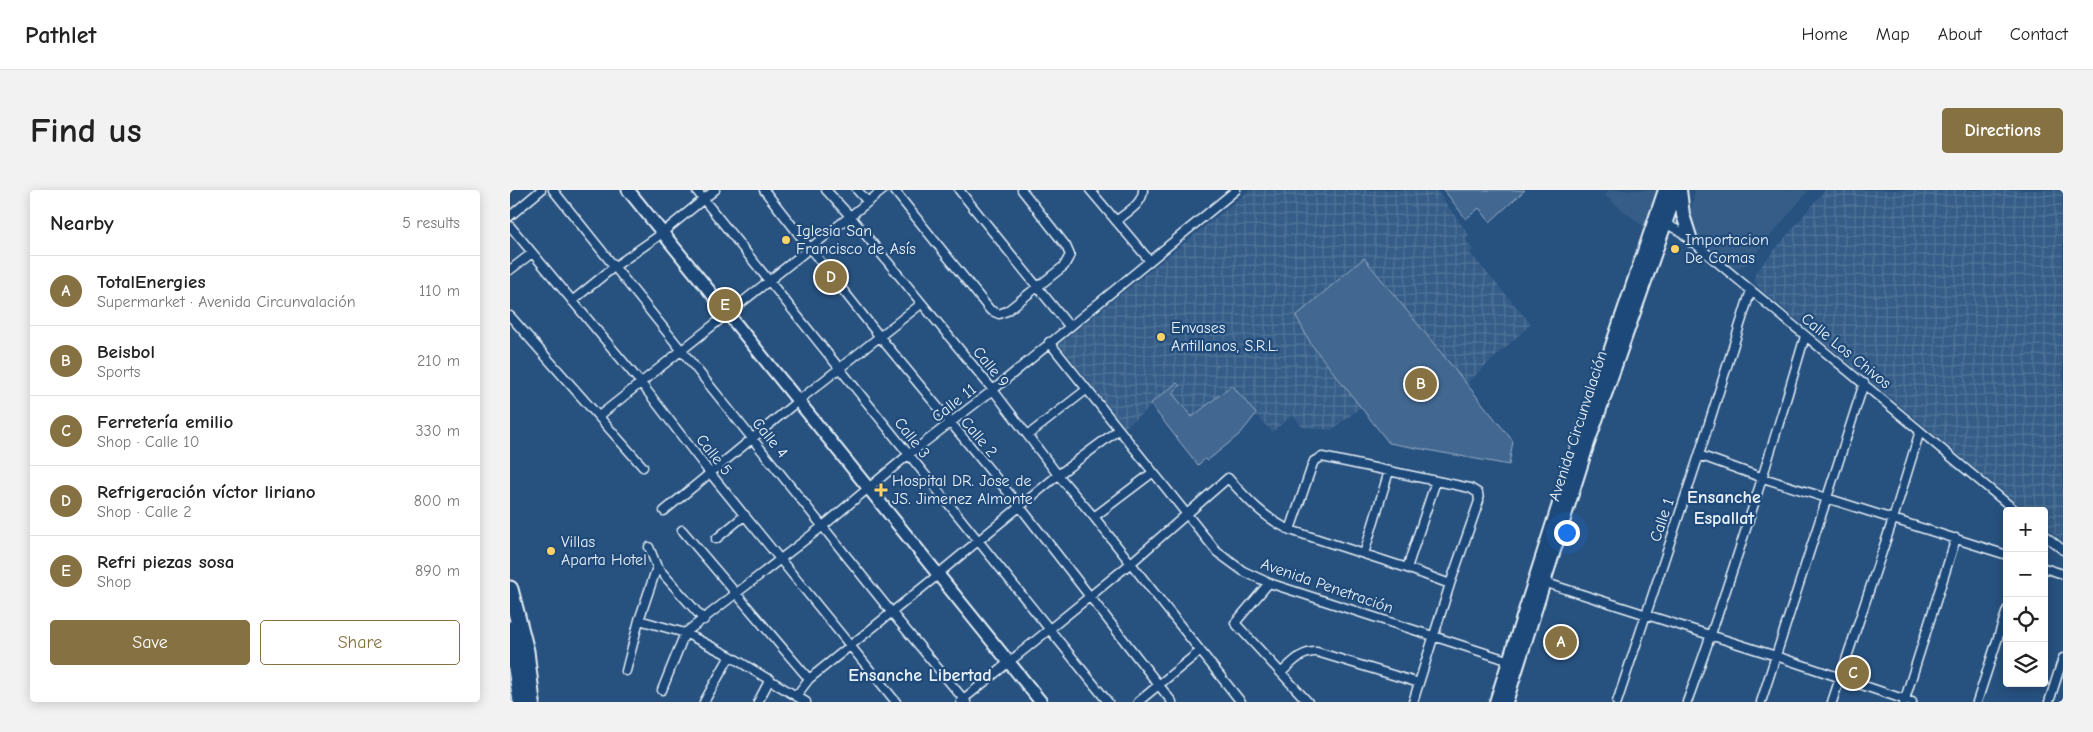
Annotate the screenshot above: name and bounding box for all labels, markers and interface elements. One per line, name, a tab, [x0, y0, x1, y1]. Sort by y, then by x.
text: Pathlet	[25, 21, 96, 49]
text: Home	[1801, 24, 1848, 45]
text: Map	[1876, 24, 1910, 45]
text: About	[1938, 24, 1982, 45]
text: Contact	[2010, 24, 2068, 45]
button: Directions	[1942, 108, 2063, 153]
text: Find us	[30, 110, 142, 151]
text: Nearby	[50, 211, 114, 235]
text: 5 results	[402, 214, 460, 232]
place label: Iglesia San Francisco de Asís	[796, 222, 916, 258]
place label: Importacion De Comas	[1685, 231, 1769, 267]
marker: Iglesia San Francisco de Asís	[780, 234, 792, 246]
marker: Importacion De Comas	[1669, 243, 1681, 255]
pin: D	[815, 258, 847, 296]
text: TotalEnergies	[97, 271, 206, 293]
text: A	[62, 282, 70, 300]
text: 110 m	[419, 282, 460, 300]
pin: E	[709, 286, 741, 324]
text: Supermarket · Avenida Circunvalación	[97, 293, 356, 311]
street label: Calle Los Chivos	[1798, 309, 1895, 393]
place label: Envases Antillanos, S.R.L.	[1171, 319, 1278, 355]
marker: Envases Antillanos, S.R.L.	[1155, 331, 1167, 343]
text: Beisbol	[97, 341, 155, 363]
street label: Calle 9	[969, 343, 1013, 391]
street label: Avenida Circunvalación	[1545, 348, 1611, 504]
text: B	[61, 352, 71, 370]
text: 210 m	[417, 352, 460, 370]
text: Sports	[97, 363, 140, 381]
pin: B	[1405, 365, 1437, 403]
street label: Calle 11	[928, 380, 980, 426]
text: Ferretería emilio	[97, 411, 233, 433]
street label: Calle 2	[957, 413, 1001, 461]
street label: Calle 4	[748, 414, 792, 462]
street label: Calle 3	[891, 414, 933, 462]
text: C	[61, 422, 71, 440]
text: 330 m	[415, 422, 460, 440]
street label: Calle 5	[692, 431, 736, 479]
text: Shop · Calle 10	[97, 433, 199, 451]
place label: Hospital DR. Jose de JS. Jimenez Almonte	[892, 472, 1033, 508]
text: Refrigeración víctor liriano	[97, 481, 316, 503]
marker: Hospital DR. Jose de JS. Jimenez Almonte	[874, 483, 888, 497]
district label: Ensanche Espallat	[1687, 487, 1761, 529]
text: D	[61, 492, 71, 510]
text: 800 m	[414, 492, 460, 510]
street label: Calle 1	[1646, 496, 1678, 544]
text: Shop · Calle 2	[97, 503, 192, 521]
map controls	[2003, 507, 2048, 687]
button: +	[2003, 507, 2048, 552]
your location	[1554, 520, 1580, 546]
place label: Villas Aparta Hotel	[561, 533, 647, 569]
marker: Villas Aparta Hotel	[545, 545, 557, 557]
text: Refri piezas sosa	[97, 551, 234, 573]
button: −	[2003, 552, 2048, 597]
street label: Avenida Penetración	[1258, 555, 1396, 617]
text: E	[61, 562, 71, 580]
text: 890 m	[415, 562, 460, 580]
text: Shop	[97, 573, 131, 591]
button: locate	[2003, 597, 2048, 642]
button: Save	[50, 620, 250, 665]
button: Share	[260, 620, 460, 665]
pin: A	[1545, 623, 1577, 661]
button: layers	[2003, 642, 2048, 687]
pin: C	[1837, 654, 1869, 692]
district label: Ensanche Libertad	[848, 665, 992, 686]

